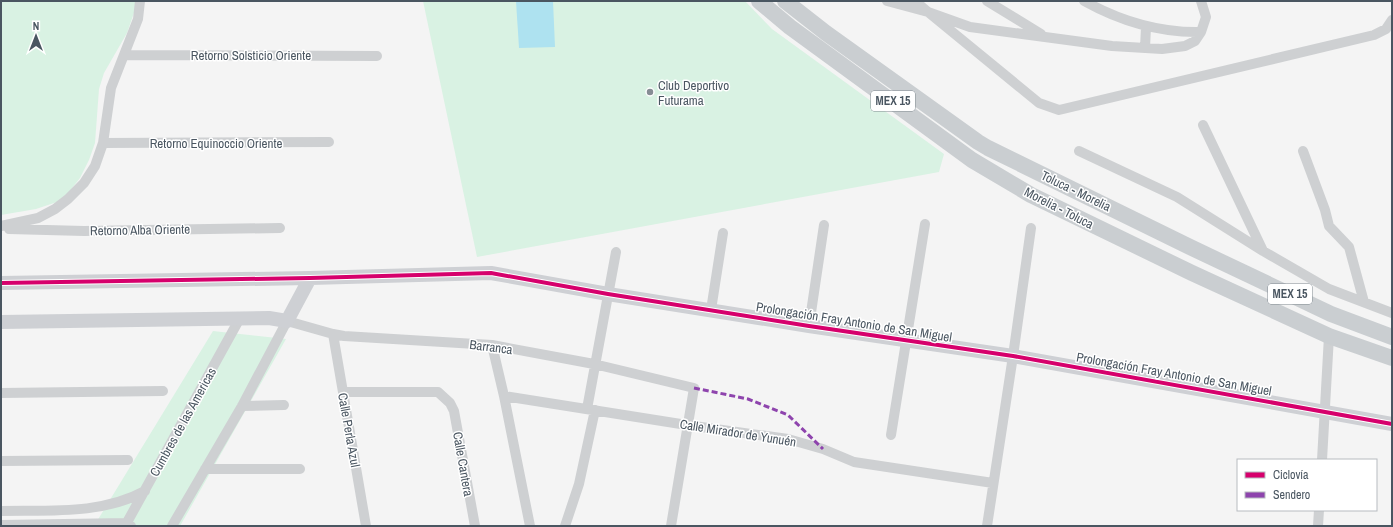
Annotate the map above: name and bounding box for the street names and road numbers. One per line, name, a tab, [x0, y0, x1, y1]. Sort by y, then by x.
street label: Retorno Solsticio Oriente	[191, 47, 311, 64]
road number: MEX 15	[871, 91, 915, 111]
street label: Retorno Equinoccio Oriente	[150, 135, 282, 152]
street label: Toluca - Morelia	[1038, 167, 1114, 215]
street label: Morelia - Toluca	[1021, 183, 1097, 233]
street label: Retorno Alba Oriente	[90, 221, 190, 239]
road number: MEX 15	[1268, 284, 1312, 304]
street label: Prolongación Fray Antonio de San Miguel	[755, 298, 953, 346]
street label: Barranca	[468, 336, 514, 358]
street label: Prolongación Fray Antonio de San Miguel	[1075, 348, 1273, 400]
street label: Cumbres de las Americas	[146, 365, 220, 479]
street label: Calle Perla Azul	[334, 391, 364, 469]
street label: Calle Mirador de Yunuén	[679, 415, 798, 451]
street label: Calle Cantera	[449, 430, 477, 498]

